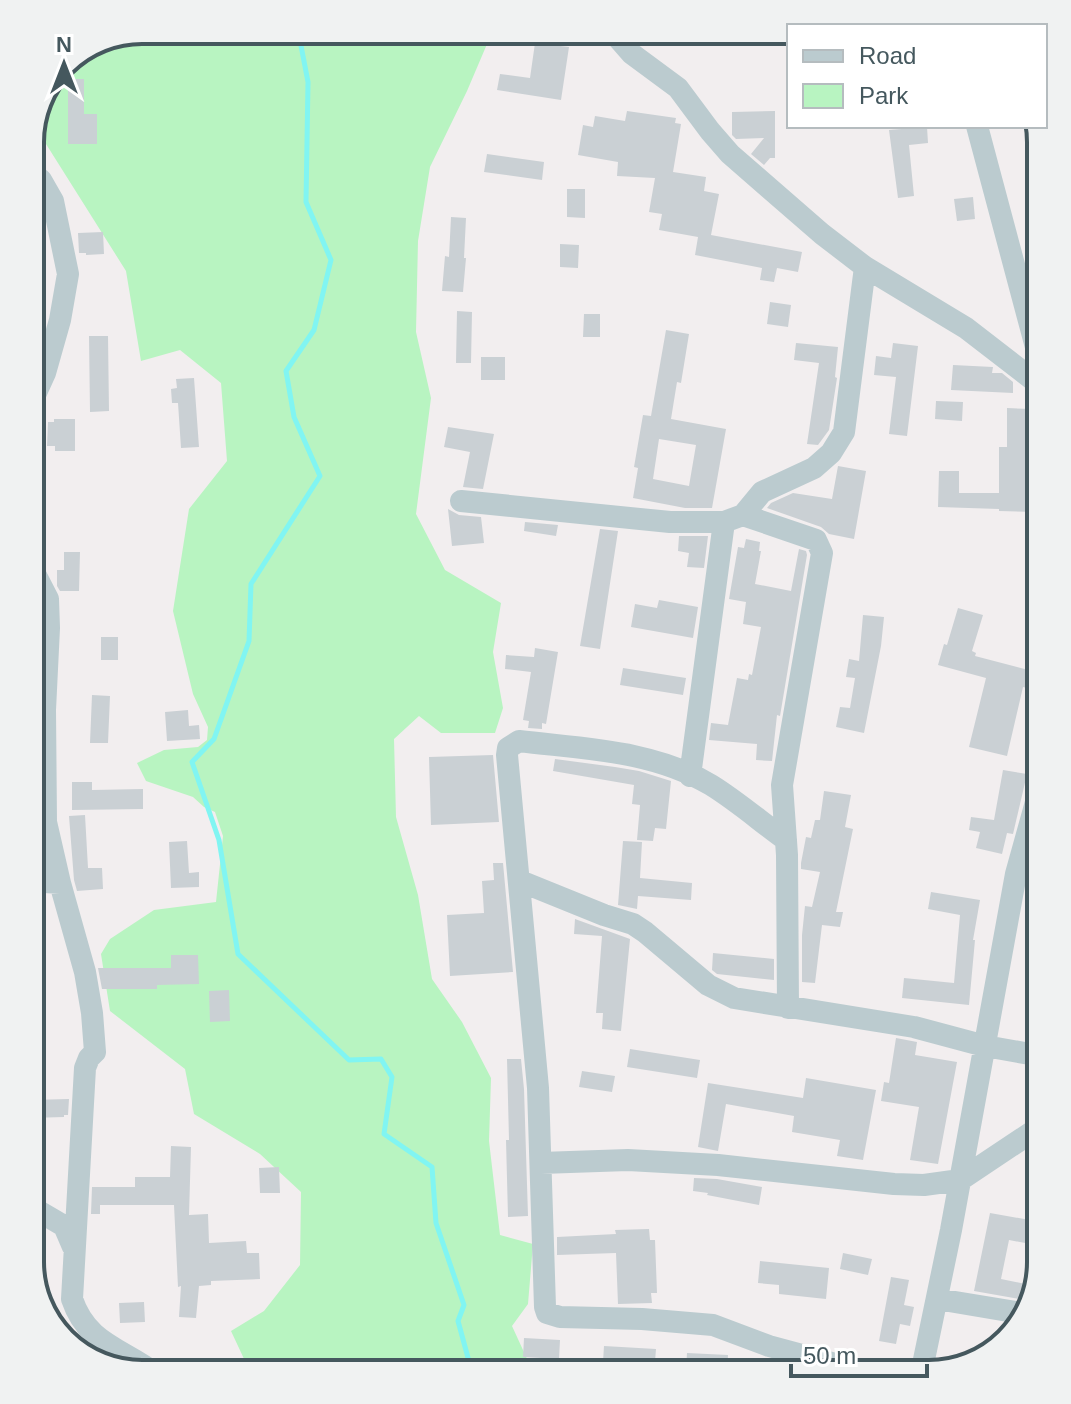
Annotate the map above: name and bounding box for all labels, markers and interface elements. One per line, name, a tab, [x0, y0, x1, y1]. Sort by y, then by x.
north arrow	[24, 24, 104, 104]
legend	[787, 24, 1047, 128]
text: N	[56, 32, 72, 57]
text: Road	[859, 42, 916, 69]
text: Park	[859, 82, 909, 109]
scale bar	[791, 1328, 927, 1378]
text: 50 m	[803, 1342, 856, 1369]

